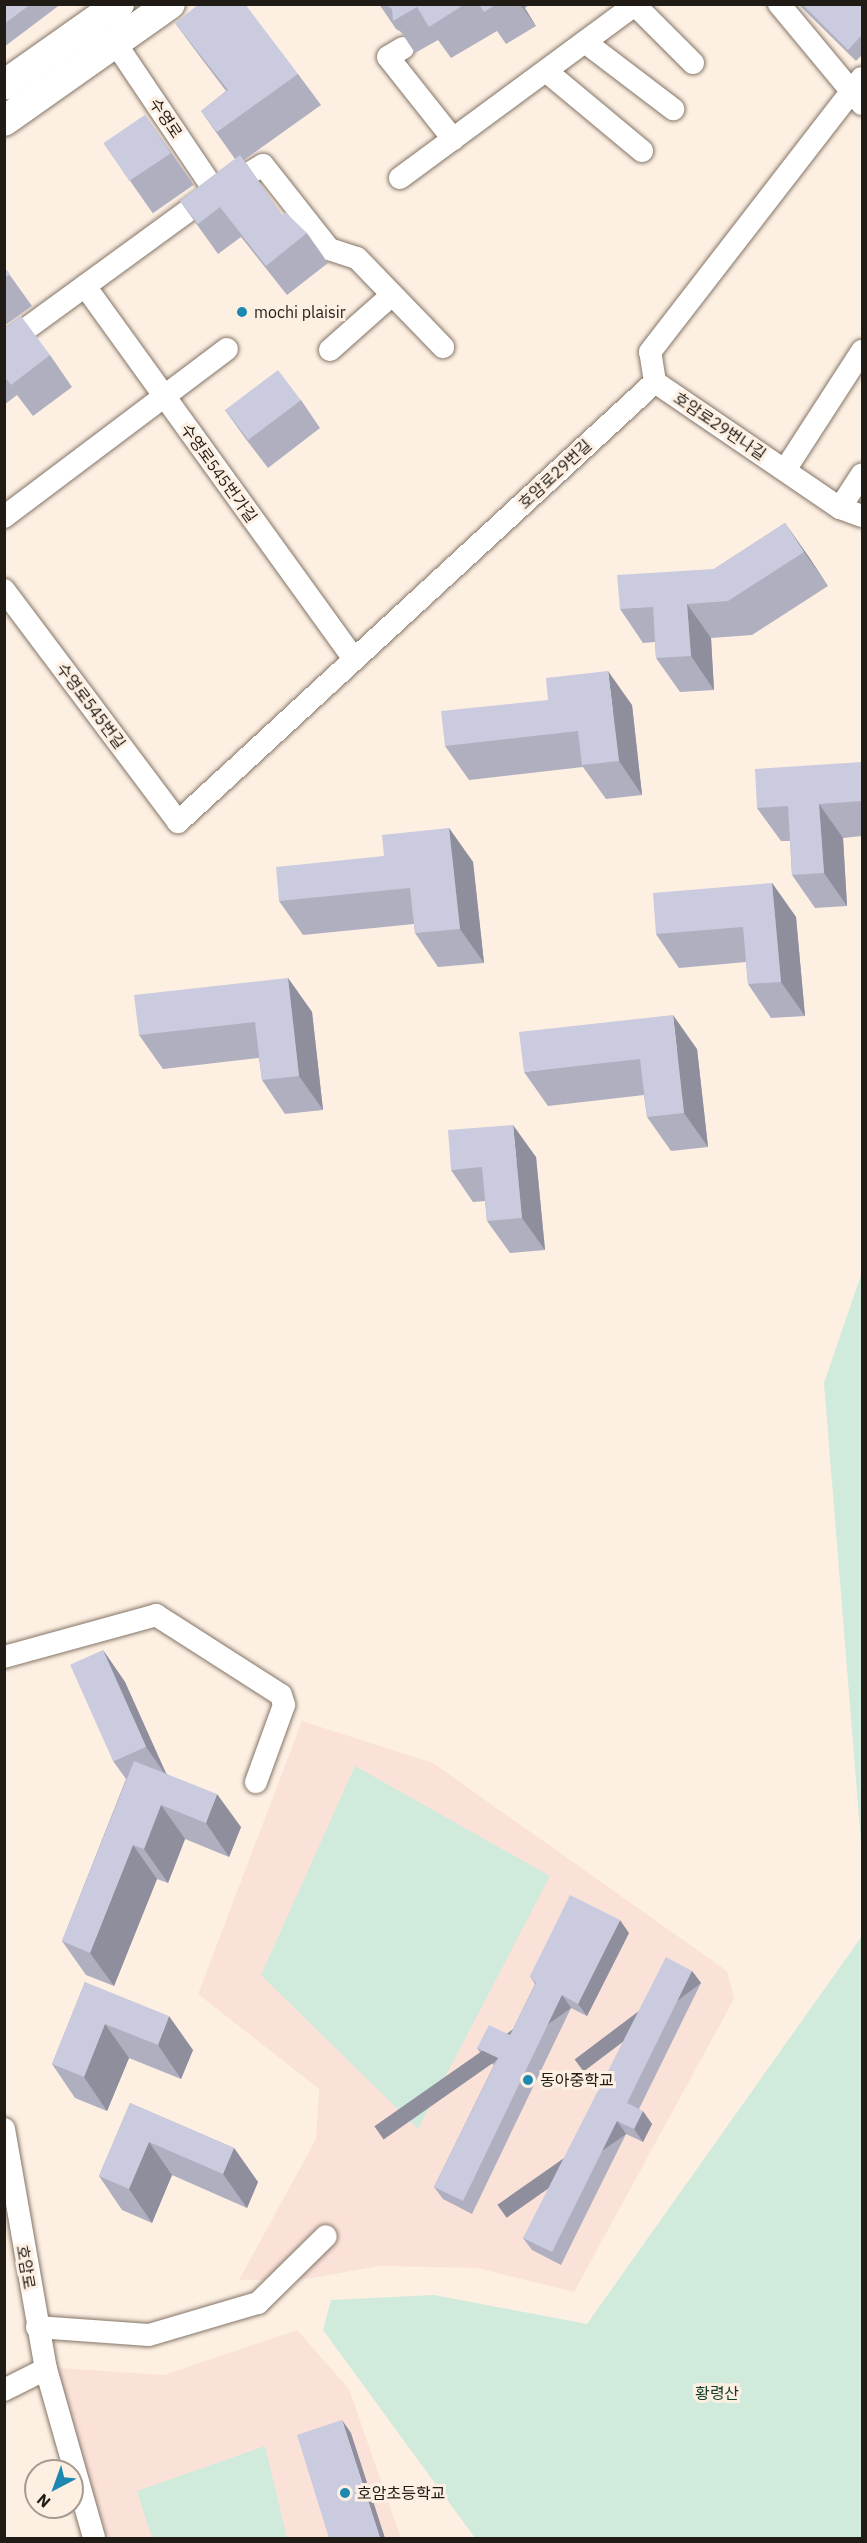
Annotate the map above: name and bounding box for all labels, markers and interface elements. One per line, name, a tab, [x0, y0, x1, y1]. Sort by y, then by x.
street label: 수영로	[146, 94, 186, 142]
place label: mochi plaisir	[254, 302, 346, 322]
marker: mochi plaisir	[235, 305, 249, 319]
street label: 호암로29번나길	[670, 388, 770, 464]
street label: 수영로545번가길	[177, 420, 261, 526]
street label: 호암로29번길	[515, 435, 595, 513]
street label: 수영로545번길	[53, 659, 129, 753]
place label: 동아중학교	[540, 2070, 614, 2090]
marker: 동아중학교	[521, 2073, 535, 2087]
street label: 호암로	[13, 2244, 39, 2290]
park label: 황령산	[695, 2383, 739, 2403]
north arrow	[24, 2459, 84, 2519]
place label: 호암초등학교	[357, 2483, 445, 2503]
marker: 호암초등학교	[338, 2486, 352, 2500]
text: N	[33, 2490, 54, 2512]

